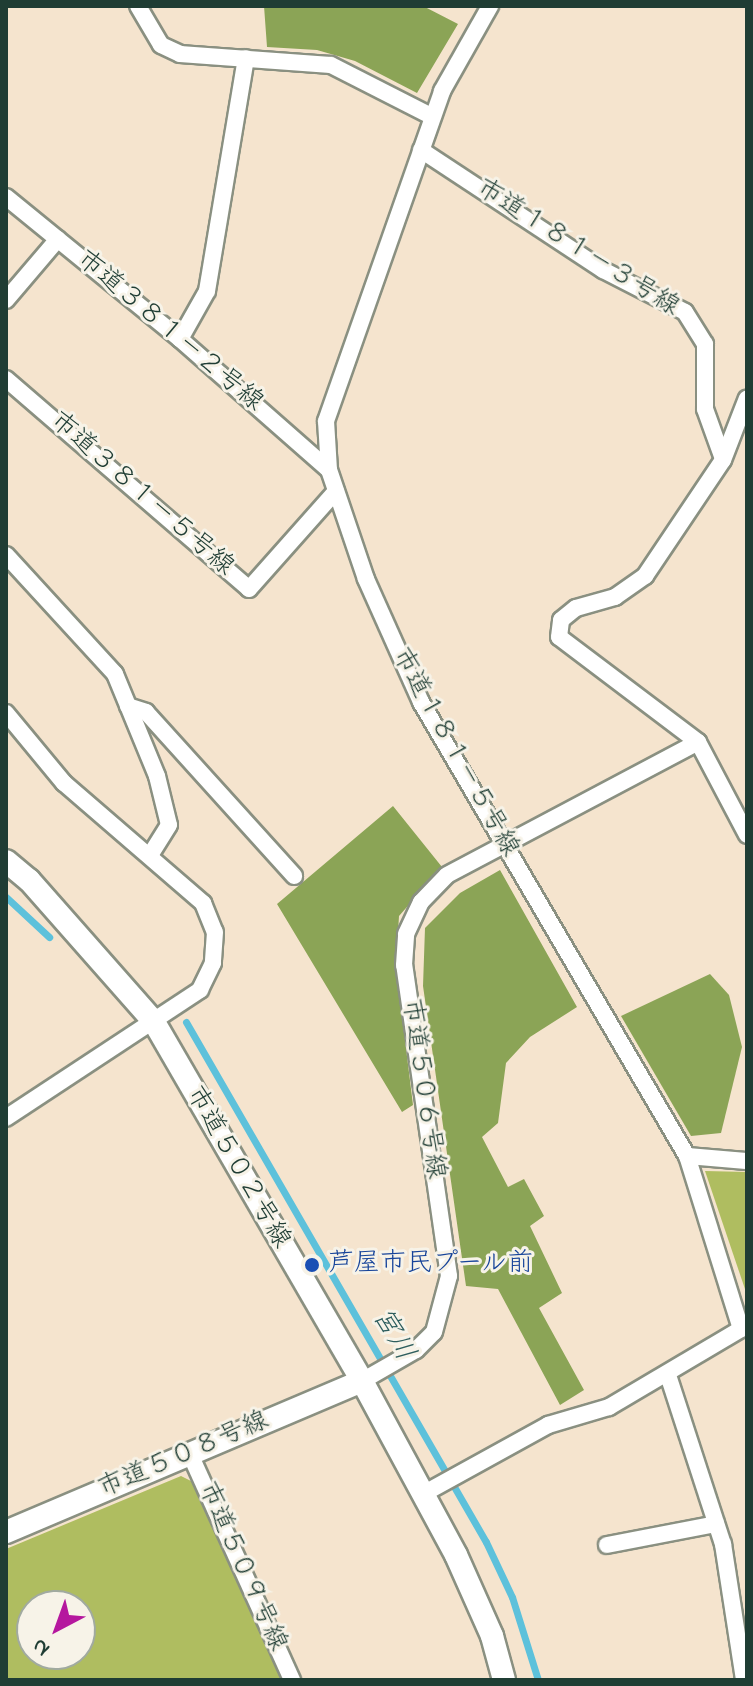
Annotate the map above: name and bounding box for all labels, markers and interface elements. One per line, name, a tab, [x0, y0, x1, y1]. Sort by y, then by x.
street label: 市道１８１－３号線	[470, 174, 684, 324]
street label: 市道３８１－２号線	[69, 245, 269, 419]
street label: 市道３８１－５号線	[42, 406, 240, 584]
street label: 市道１８１－５号線	[384, 643, 524, 863]
street label: 市道５０６号線	[394, 997, 450, 1181]
street label: 市道５０２号線	[178, 1081, 296, 1255]
place label: 芦屋市民プール前	[328, 1249, 534, 1281]
marker: 芦屋市民プール前	[303, 1256, 321, 1274]
water label: 宮川	[363, 1302, 421, 1368]
street label: 市道５０８号線	[94, 1406, 274, 1506]
street label: 市道５０９号線	[190, 1478, 292, 1656]
north arrow	[16, 1590, 96, 1670]
text: N	[25, 1630, 58, 1664]

